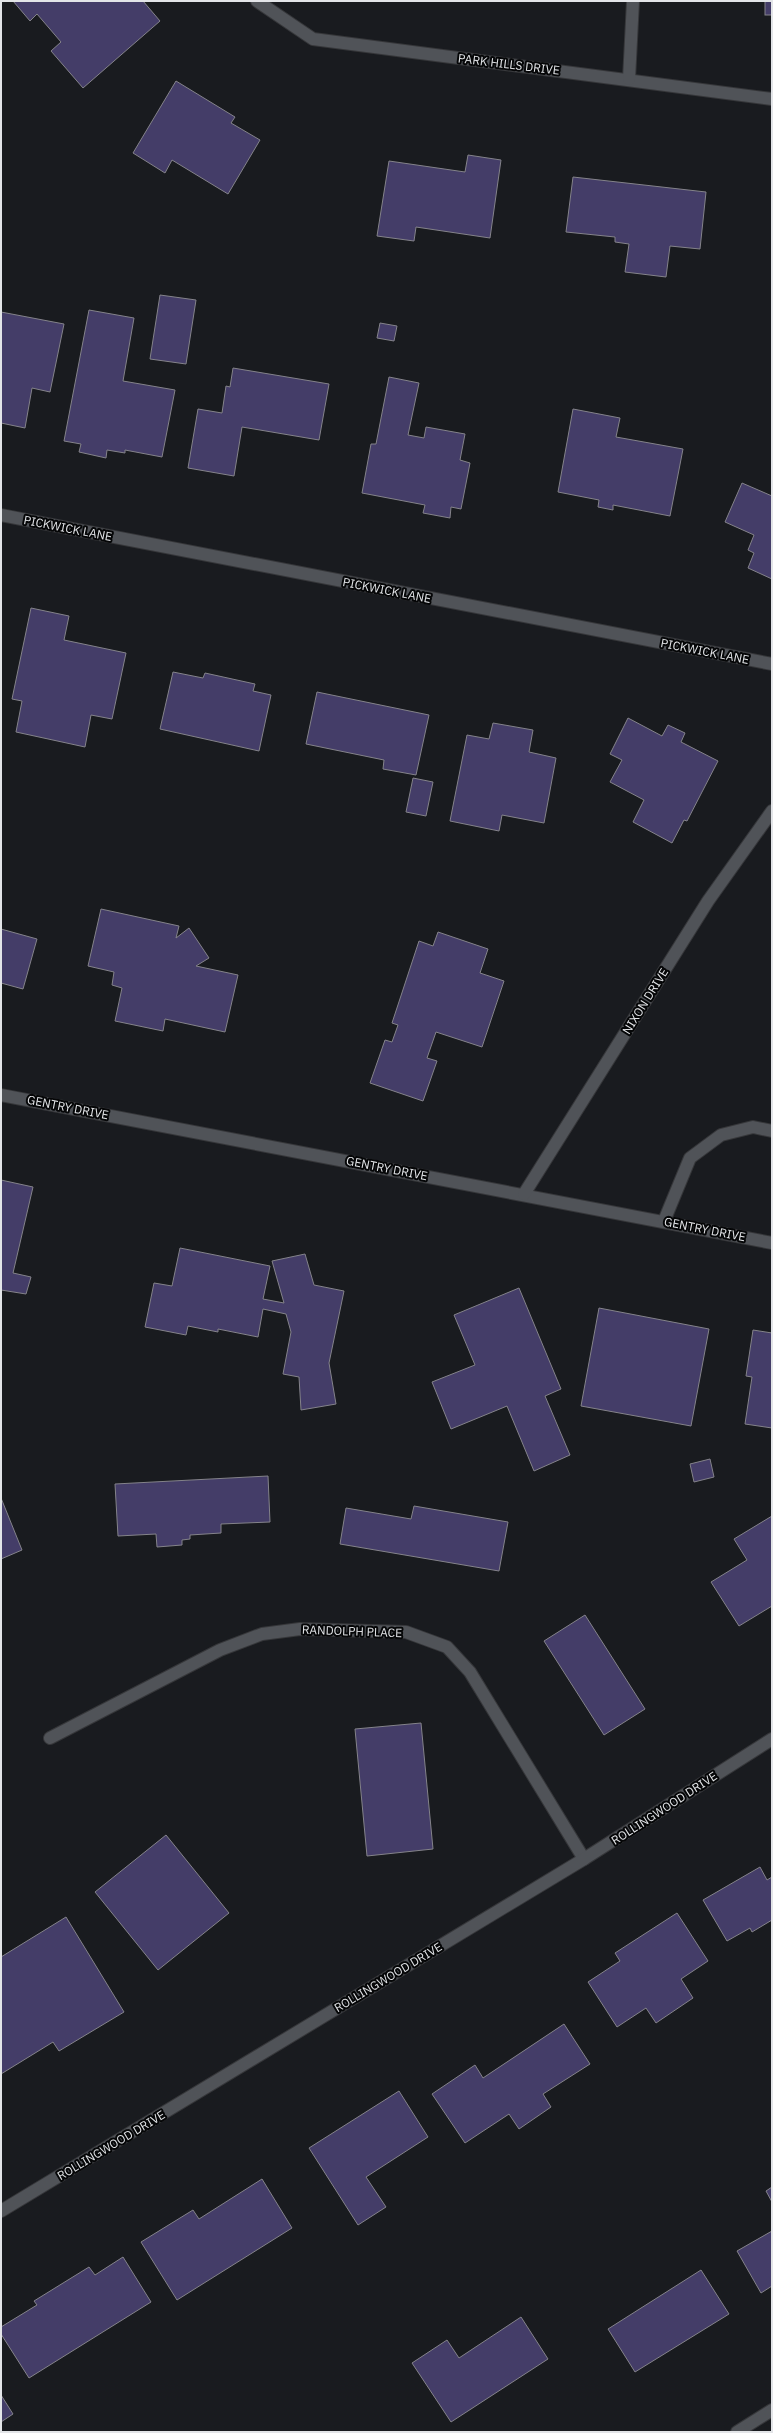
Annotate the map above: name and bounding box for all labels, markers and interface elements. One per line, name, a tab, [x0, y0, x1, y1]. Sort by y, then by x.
street label: PARK HILLS DRIVE	[457, 50, 561, 78]
street label: PICKWICK LANE	[22, 512, 114, 544]
street label: PICKWICK LANE	[341, 574, 433, 606]
street label: PICKWICK LANE	[659, 635, 751, 667]
street label: NIXON DRIVE	[619, 965, 671, 1037]
street label: GENTRY DRIVE	[26, 1092, 110, 1122]
street label: GENTRY DRIVE	[345, 1153, 429, 1183]
street label: GENTRY DRIVE	[663, 1214, 747, 1244]
street label: RANDOLPH PLACE	[302, 1622, 402, 1640]
street label: ROLLINGWOOD DRIVE	[608, 1768, 720, 1848]
street label: ROLLINGWOOD DRIVE	[331, 1939, 445, 2015]
street label: ROLLINGWOOD DRIVE	[54, 2107, 168, 2183]

